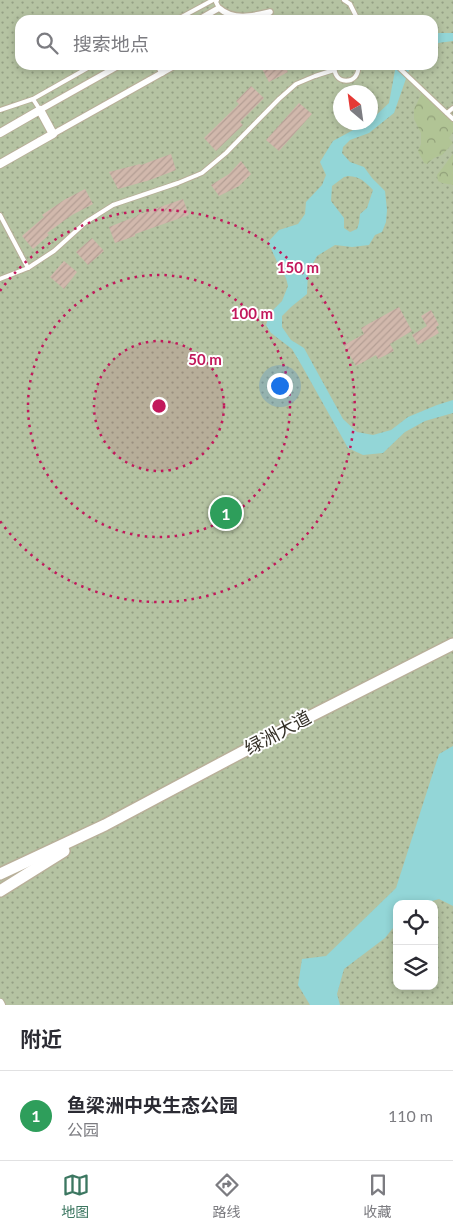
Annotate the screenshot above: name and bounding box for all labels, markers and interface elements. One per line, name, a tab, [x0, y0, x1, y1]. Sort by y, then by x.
search box	[15, 15, 438, 70]
icon: search	[33, 29, 61, 57]
text: 搜索地点	[73, 32, 149, 55]
north arrow	[333, 85, 378, 130]
text: 150 m	[277, 258, 319, 276]
text: 100 m	[231, 304, 273, 322]
text: 50 m	[188, 350, 222, 368]
your location	[267, 373, 293, 399]
centre of rings	[150, 397, 168, 415]
pin: 1	[210, 494, 242, 532]
street label: 绿洲大道	[241, 706, 314, 759]
map controls	[393, 900, 438, 990]
button: locate	[393, 900, 438, 945]
button: layers	[393, 945, 438, 990]
text: 附近	[20, 1026, 62, 1051]
text: 鱼梁洲中央生态公园	[67, 1093, 238, 1116]
text: 1	[31, 1106, 41, 1125]
text: 110 m	[388, 1106, 433, 1125]
text: 公园	[67, 1120, 99, 1139]
tab: 地图	[62, 1171, 90, 1221]
tab: 路线	[213, 1171, 241, 1221]
tab: 收藏	[364, 1171, 392, 1221]

